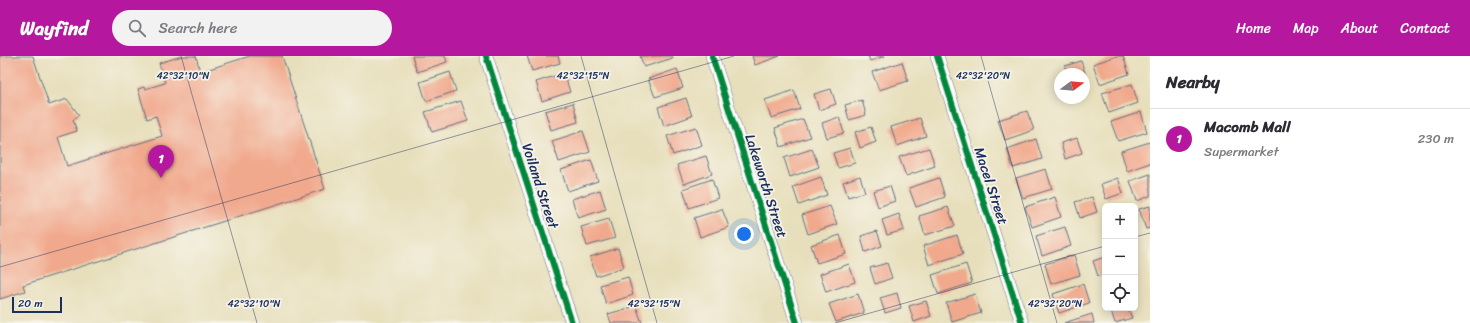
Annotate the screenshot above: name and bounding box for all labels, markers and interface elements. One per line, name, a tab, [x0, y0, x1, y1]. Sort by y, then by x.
search box	[112, 10, 392, 46]
text: Wayfind	[20, 12, 88, 45]
text: Search here	[158, 15, 237, 41]
text: Home	[1236, 16, 1271, 41]
text: Map	[1293, 16, 1319, 41]
text: About	[1341, 16, 1378, 41]
text: Contact	[1400, 16, 1450, 41]
icon: search	[126, 17, 148, 39]
text: 42°32'10"N	[157, 67, 210, 85]
text: 42°32'15"N	[557, 67, 609, 85]
text: 42°32'20"N	[956, 67, 1010, 85]
text: Nearby	[1166, 67, 1220, 97]
north arrow	[1054, 68, 1090, 104]
text: Macomb Mall	[1204, 114, 1291, 140]
text: 1	[1176, 127, 1182, 150]
text: 230 m	[1418, 127, 1454, 150]
street label: Lakeworth Street	[737, 131, 795, 241]
street label: Voiland Street	[514, 140, 566, 233]
text: Supermarket	[1204, 140, 1279, 163]
street label: Macel Street	[967, 144, 1015, 228]
pin: 1	[148, 145, 174, 178]
map controls	[1102, 203, 1138, 311]
button: +	[1102, 203, 1138, 239]
your location	[734, 224, 754, 244]
button: −	[1102, 239, 1138, 275]
button: locate	[1102, 275, 1138, 311]
text: 20 m	[18, 294, 43, 313]
scale bar	[12, 295, 62, 314]
text: 42°32'10"N	[228, 295, 281, 313]
text: 42°32'15"N	[628, 295, 680, 313]
text: 42°32'20"N	[1028, 295, 1082, 313]

